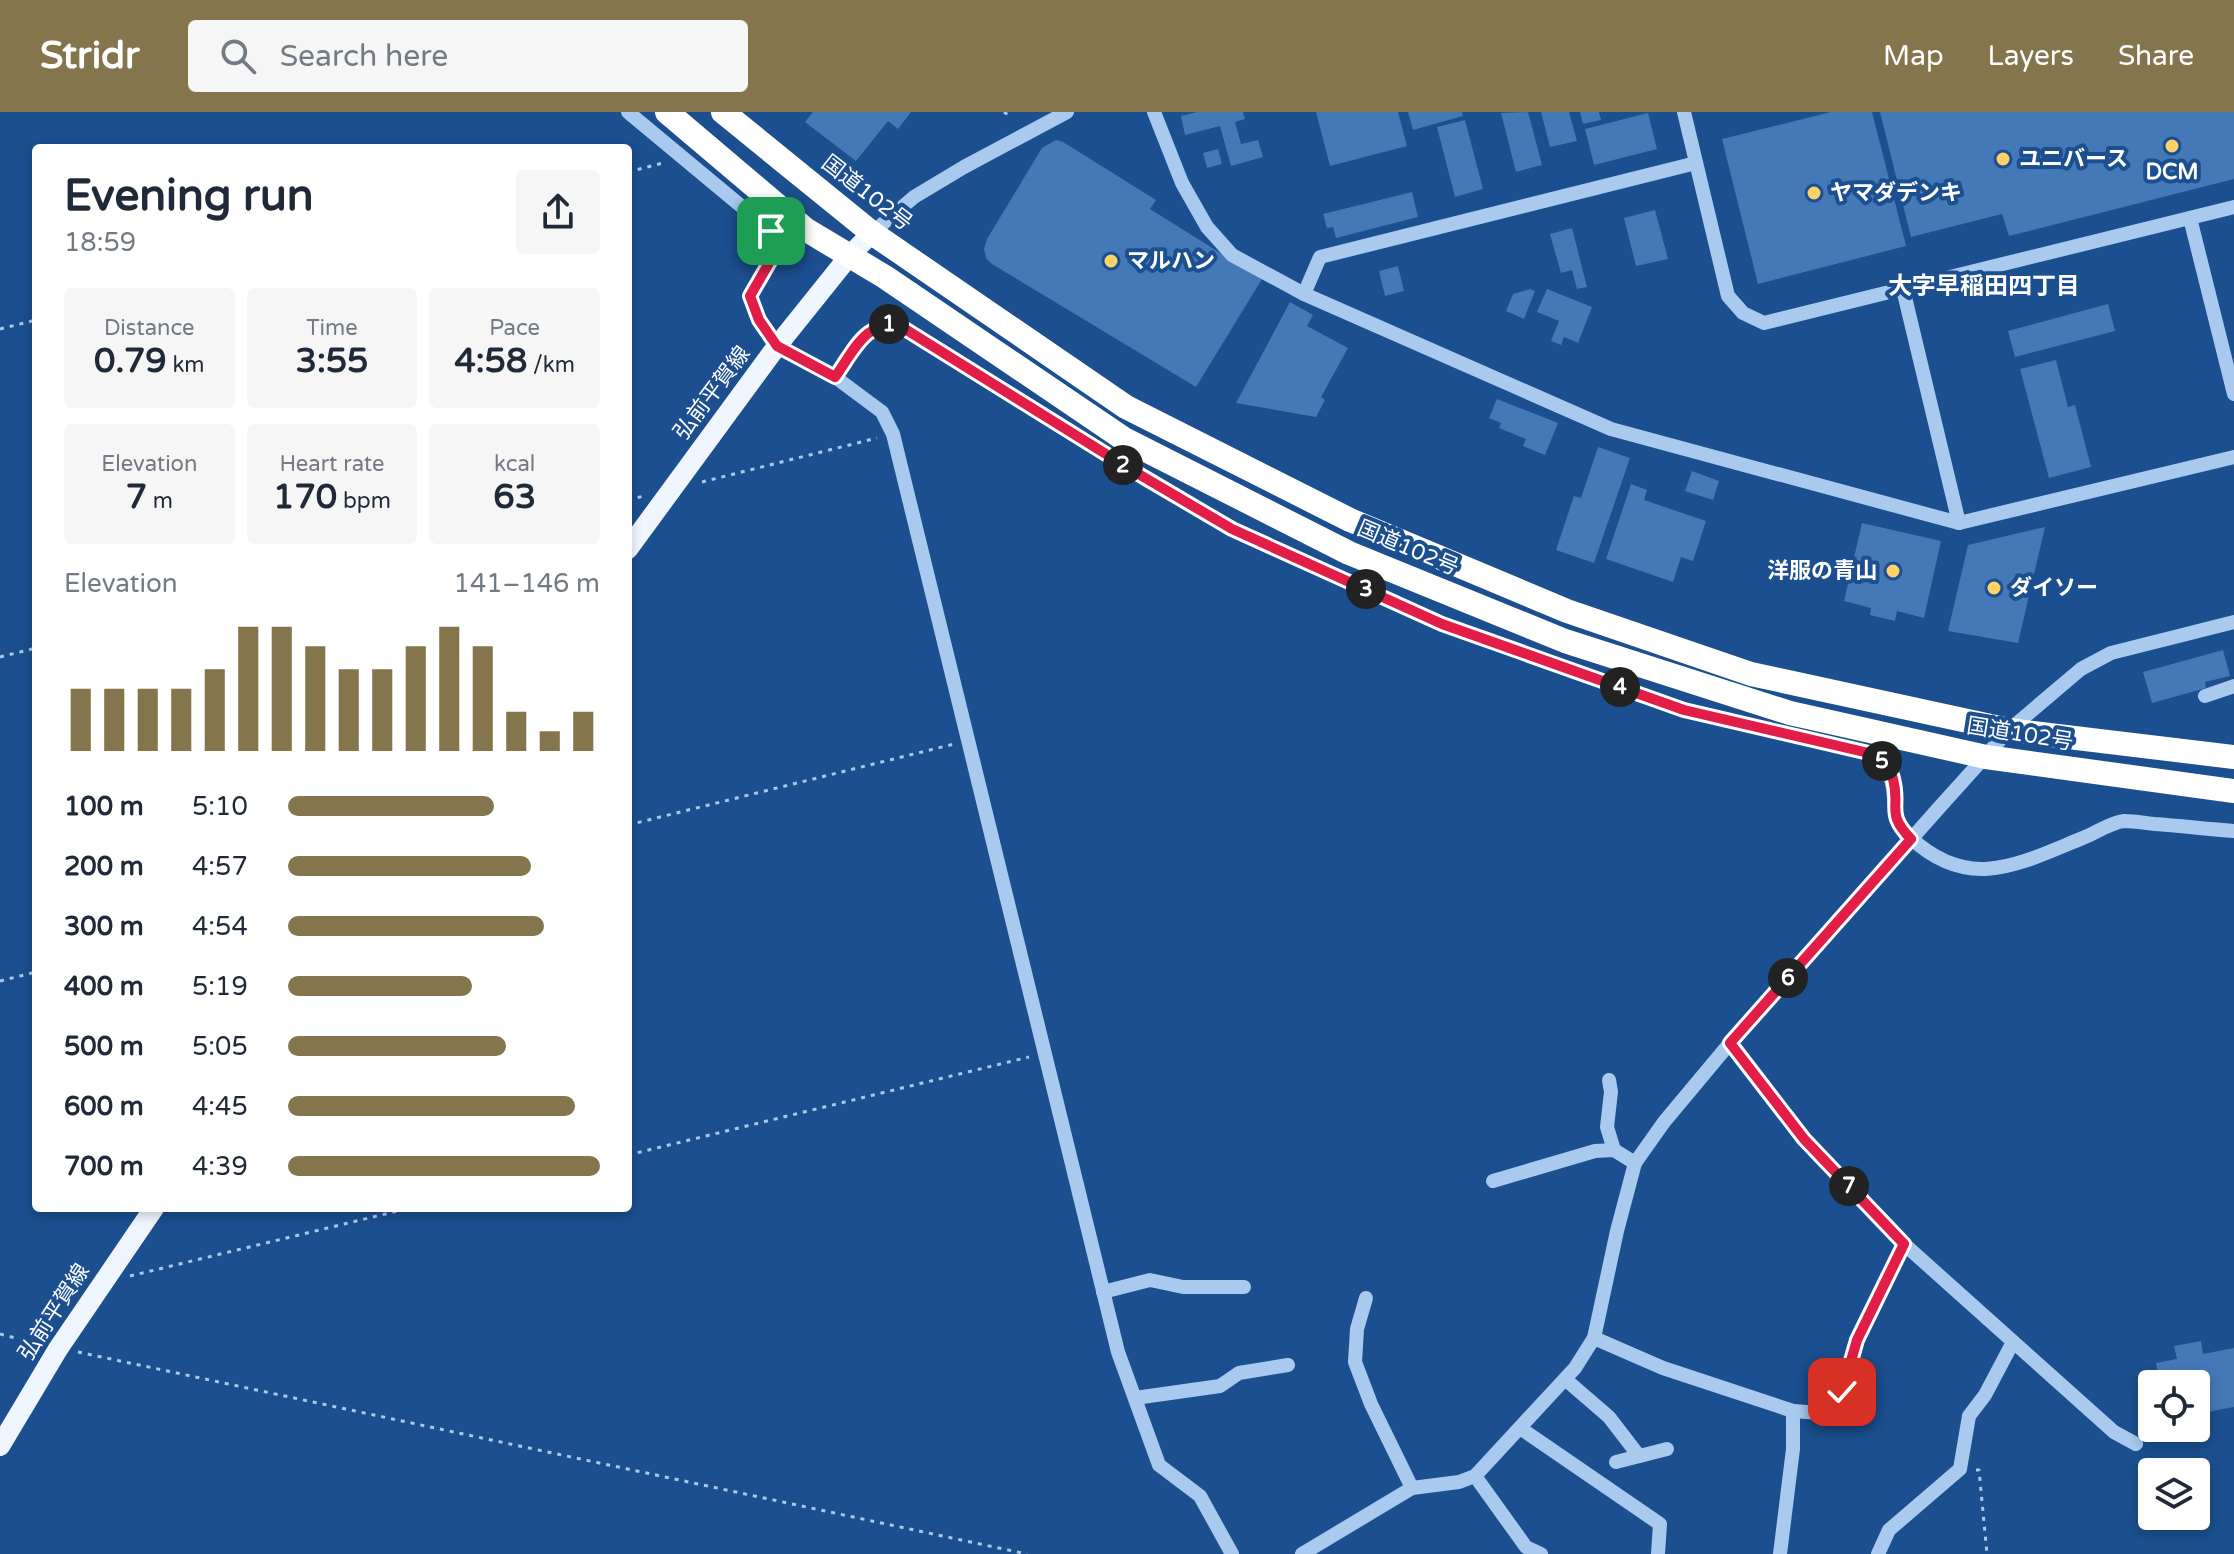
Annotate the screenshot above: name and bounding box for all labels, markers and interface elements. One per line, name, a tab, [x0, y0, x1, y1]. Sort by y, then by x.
search box	[188, 20, 748, 92]
text: Stridr	[40, 33, 140, 79]
icon: search	[216, 34, 260, 78]
text: Search here	[280, 38, 448, 75]
text: Map	[1883, 39, 1944, 73]
text: Layers	[1988, 39, 2074, 73]
text: Share	[2118, 39, 2194, 73]
marker: DCM	[2163, 137, 2181, 155]
place label: ユニバース	[2019, 146, 2128, 172]
street label: 国道102号	[817, 150, 917, 236]
marker: ユニバース	[1994, 150, 2012, 168]
place label: DCM	[2145, 159, 2199, 185]
text: Evening run	[64, 170, 313, 223]
button: share	[516, 170, 600, 254]
place label: ヤマダデンキ	[1830, 180, 1962, 206]
marker: ヤマダデンキ	[1805, 184, 1823, 202]
pin	[737, 197, 805, 265]
icon: arrive	[749, 209, 793, 253]
text: 18:59	[64, 227, 136, 258]
place label: マルハン	[1127, 248, 1215, 274]
marker: マルハン	[1102, 252, 1120, 270]
district label: 大字早稲田四丁目	[1888, 272, 2080, 301]
pin: 1	[869, 304, 909, 344]
text: 1	[882, 311, 896, 337]
text: Distance	[104, 315, 195, 341]
text: Time	[306, 315, 358, 341]
text: Pace	[489, 315, 540, 341]
text: 0.79	[94, 341, 167, 382]
text: 3:55	[296, 341, 368, 382]
text: 4:58	[454, 341, 527, 382]
street label: 弘前平賀線	[669, 341, 755, 445]
text: km	[167, 352, 205, 378]
text: /km	[527, 352, 575, 378]
pin: 2	[1103, 445, 1143, 485]
text: Elevation	[101, 451, 197, 477]
text: Heart rate	[280, 451, 384, 477]
text: kcal	[494, 451, 535, 477]
text: 2	[1116, 452, 1130, 478]
text: 7	[126, 477, 147, 518]
text: 170	[273, 477, 337, 518]
text: 63	[493, 477, 536, 518]
text: m	[147, 488, 173, 514]
text: bpm	[337, 488, 391, 514]
street label: 国道102号	[1353, 515, 1463, 581]
place label: 洋服の青山	[1767, 558, 1877, 584]
marker: 洋服の青山	[1884, 562, 1902, 580]
text: Elevation	[64, 568, 178, 599]
text: 141–146 m	[454, 568, 600, 599]
pin: 3	[1346, 569, 1386, 609]
place label: ダイソー	[2010, 575, 2098, 601]
text: 3	[1359, 576, 1373, 602]
marker: ダイソー	[1985, 579, 2003, 597]
pin: 4	[1600, 667, 1640, 707]
text: 4	[1613, 674, 1627, 700]
street label: 国道102号	[1965, 713, 2075, 755]
pin: 5	[1862, 741, 1902, 781]
text: 5	[1875, 748, 1889, 774]
text: 100 m	[64, 791, 144, 822]
text: 5:10	[192, 791, 248, 822]
text: 200 m	[64, 851, 144, 882]
text: 4:57	[192, 851, 248, 882]
text: 300 m	[64, 911, 144, 942]
text: 4:54	[192, 911, 248, 942]
pin: 6	[1768, 958, 1808, 998]
text: 6	[1781, 965, 1795, 991]
text: 400 m	[64, 971, 144, 1002]
text: 5:19	[192, 971, 248, 1002]
text: 500 m	[64, 1031, 144, 1062]
text: 5:05	[192, 1031, 248, 1062]
text: 600 m	[64, 1091, 144, 1122]
text: 4:45	[192, 1091, 248, 1122]
text: 700 m	[64, 1151, 144, 1182]
text: 4:39	[192, 1151, 248, 1182]
pin: 7	[1829, 1166, 1869, 1206]
text: 7	[1842, 1173, 1856, 1199]
street label: 弘前平賀線	[13, 1259, 95, 1365]
pin	[1808, 1358, 1876, 1426]
icon: check	[1820, 1370, 1864, 1414]
map controls	[2138, 1370, 2210, 1530]
button: locate	[2138, 1370, 2210, 1442]
button: layers	[2138, 1458, 2210, 1530]

